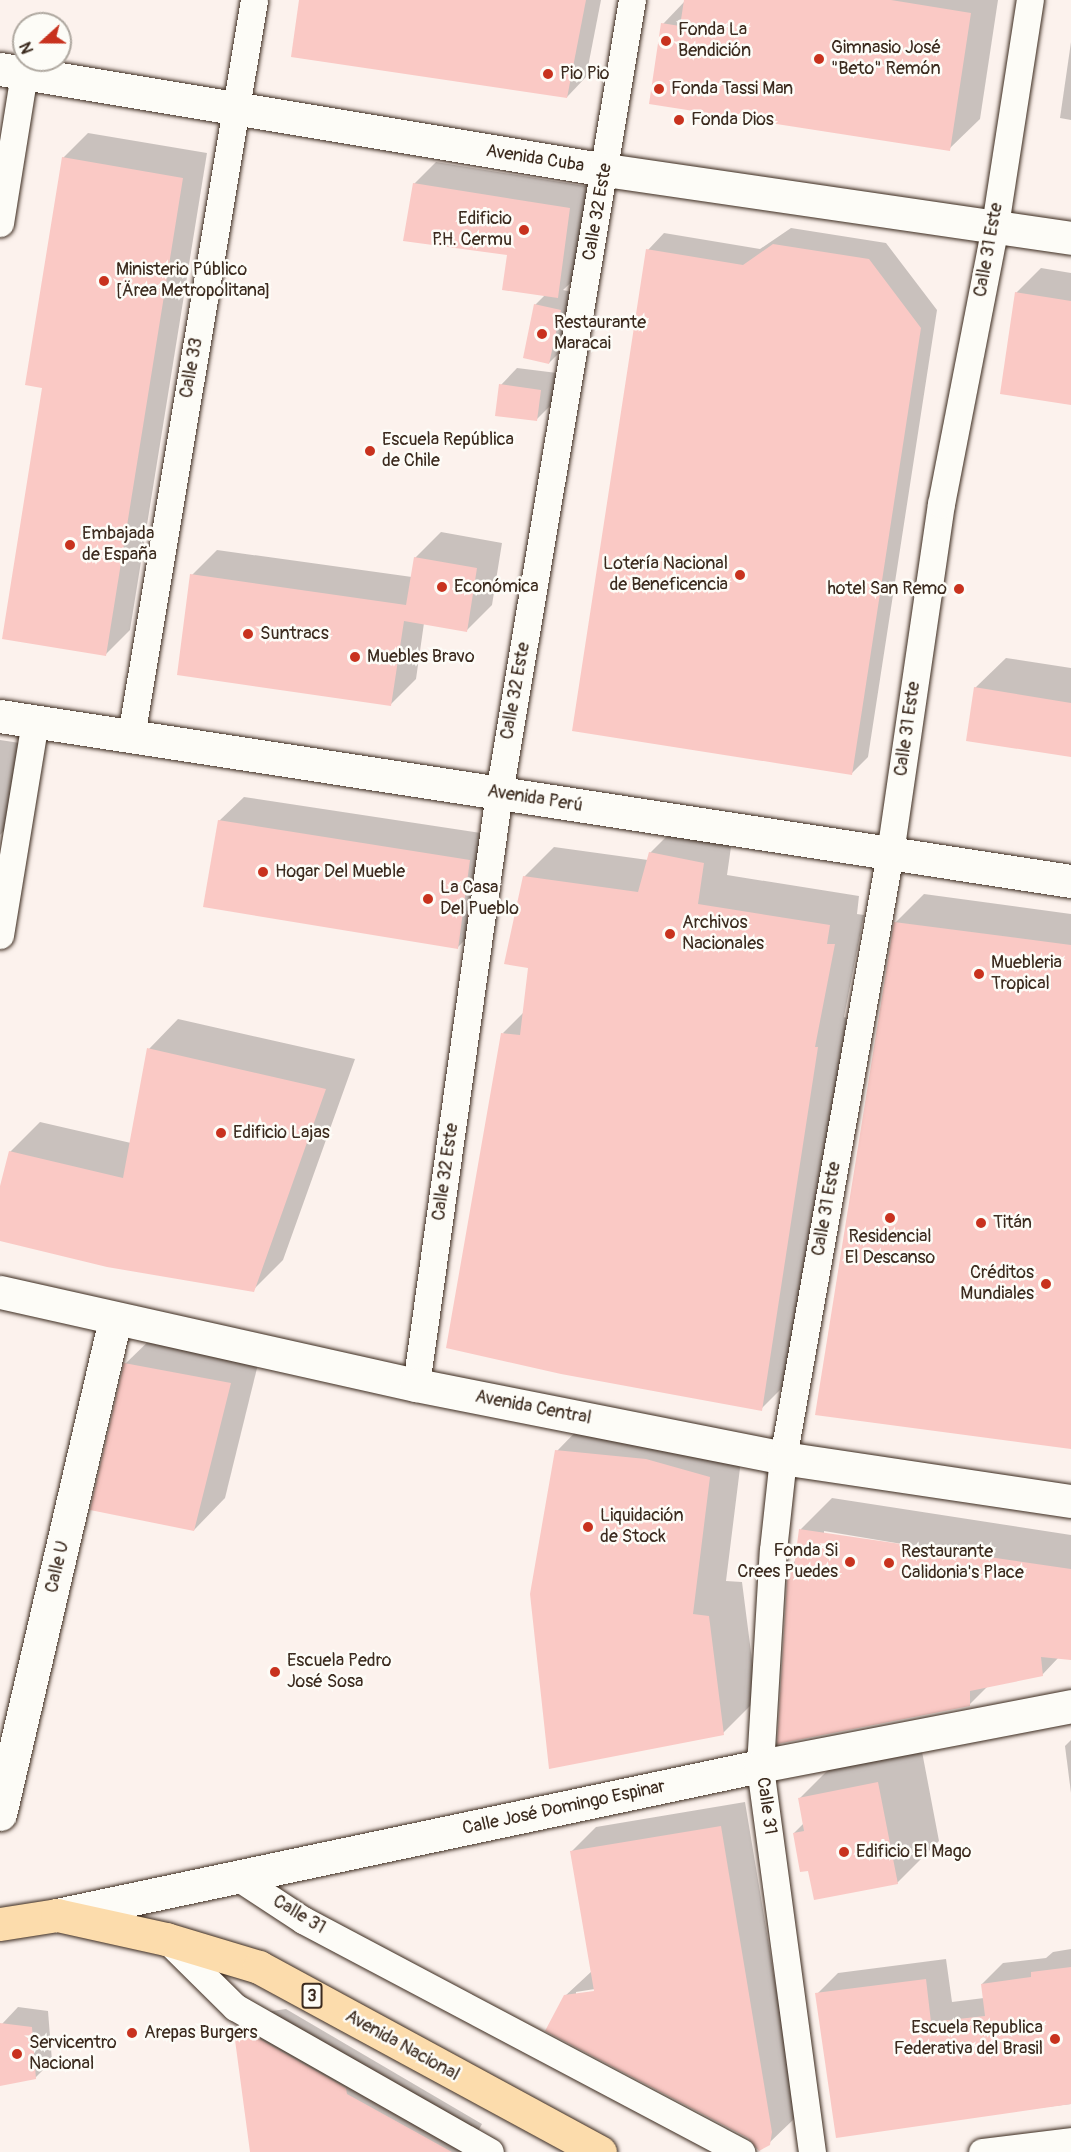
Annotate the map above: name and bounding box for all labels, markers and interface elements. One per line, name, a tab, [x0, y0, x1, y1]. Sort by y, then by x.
north arrow	[12, 12, 72, 72]
place label: Fonda La Bendición	[678, 20, 751, 63]
marker: Fonda La Bendición	[659, 34, 673, 48]
place label: Gimnasio José "Beto" Remón	[831, 38, 941, 80]
text: N	[16, 39, 38, 56]
marker: Gimnasio José "Beto" Remón	[812, 52, 826, 66]
place label: Pio Pio	[560, 63, 610, 85]
marker: Pio Pio	[541, 67, 555, 81]
place label: Fonda Tassi Man	[671, 78, 793, 100]
marker: Fonda Tassi Man	[652, 82, 666, 96]
place label: Fonda Dios	[691, 109, 774, 131]
marker: Fonda Dios	[672, 113, 686, 127]
street label: Avenida Cuba	[484, 141, 586, 177]
street label: Calle 32 Este	[579, 162, 617, 262]
street label: Calle 31 Este	[970, 201, 1008, 299]
place label: Edificio P.H. Cermu	[432, 209, 512, 252]
marker: Edificio P.H. Cermu	[517, 223, 531, 237]
place label: Ministerio Público [Ärea Metropolitana]	[116, 260, 271, 302]
marker: Ministerio Público [Ärea Metropolitana]	[97, 274, 111, 288]
place label: Restaurante Maracai	[554, 313, 646, 356]
marker: Restaurante Maracai	[535, 327, 549, 341]
street label: Calle 33	[176, 336, 208, 400]
place label: Escuela República de Chile	[382, 430, 514, 472]
marker: Escuela República de Chile	[363, 444, 377, 458]
place label: Embajada de España	[82, 524, 157, 566]
marker: Embajada de España	[63, 538, 77, 552]
place label: Lotería Nacional de Beneficencia	[603, 554, 728, 596]
marker: Lotería Nacional de Beneficencia	[733, 568, 747, 582]
place label: Económica	[454, 576, 539, 598]
place label: hotel San Remo	[827, 578, 947, 600]
marker: Económica	[435, 580, 449, 594]
marker: hotel San Remo	[952, 582, 966, 596]
place label: Suntracs	[260, 623, 329, 645]
marker: Suntracs	[241, 627, 255, 641]
street label: Calle 32 Este	[497, 641, 535, 741]
place label: Muebles Bravo	[367, 646, 475, 668]
marker: Muebles Bravo	[348, 650, 362, 664]
street label: Calle 31 Este	[891, 680, 925, 778]
street label: Avenida Perú	[486, 781, 584, 817]
place label: Hogar Del Mueble	[275, 861, 405, 883]
marker: Hogar Del Mueble	[256, 865, 270, 879]
place label: La Casa Del Pueblo	[440, 878, 519, 920]
marker: La Casa Del Pueblo	[421, 892, 435, 906]
place label: Archivos Nacionales	[682, 913, 764, 956]
marker: Archivos Nacionales	[663, 927, 677, 941]
place label: Muebleria Tropical	[991, 953, 1062, 996]
marker: Muebleria Tropical	[972, 967, 986, 981]
place label: Edificio Lajas	[233, 1122, 330, 1144]
street label: Calle 32 Este	[428, 1122, 464, 1222]
marker: Edificio Lajas	[214, 1126, 228, 1140]
street label: Calle 31 Este	[808, 1160, 846, 1258]
marker: Residencial El Descanso	[883, 1211, 897, 1225]
place label: Titán	[993, 1212, 1032, 1234]
marker: Titán	[974, 1216, 988, 1230]
place label: Residencial El Descanso	[845, 1227, 935, 1270]
place label: Créditos Mundiales	[960, 1263, 1034, 1306]
marker: Créditos Mundiales	[1039, 1277, 1053, 1291]
street label: Avenida Central	[473, 1386, 593, 1430]
place label: Liquidación de Stock	[600, 1506, 684, 1549]
marker: Liquidación de Stock	[581, 1520, 595, 1534]
street label: Calle U	[42, 1539, 74, 1595]
place label: Fonda Si Crees Puedes	[737, 1541, 838, 1584]
place label: Restaurante Calidonia's Place	[901, 1542, 1024, 1584]
marker: Fonda Si Crees Puedes	[843, 1555, 857, 1569]
marker: Restaurante Calidonia's Place	[882, 1556, 896, 1570]
place label: Escuela Pedro José Sosa	[287, 1651, 391, 1694]
marker: Escuela Pedro José Sosa	[268, 1665, 282, 1679]
street label: Calle José Domingo Espinar	[461, 1776, 667, 1840]
street label: Calle 31	[751, 1776, 781, 1836]
place label: Edificio El Mago	[856, 1841, 971, 1863]
marker: Edificio El Mago	[837, 1845, 851, 1859]
street label: Calle 31	[269, 1891, 329, 1939]
road number: 3	[302, 1983, 322, 2009]
street label: Avenida Nacional	[341, 2006, 463, 2086]
place label: Escuela Republica Federativa del Brasil	[894, 2018, 1043, 2060]
place label: Arepas Burgers	[144, 2022, 258, 2044]
marker: Arepas Burgers	[125, 2026, 139, 2040]
marker: Escuela Republica Federativa del Brasil	[1048, 2032, 1062, 2046]
place label: Servicentro Nacional	[29, 2033, 117, 2076]
marker: Servicentro Nacional	[10, 2047, 24, 2061]

